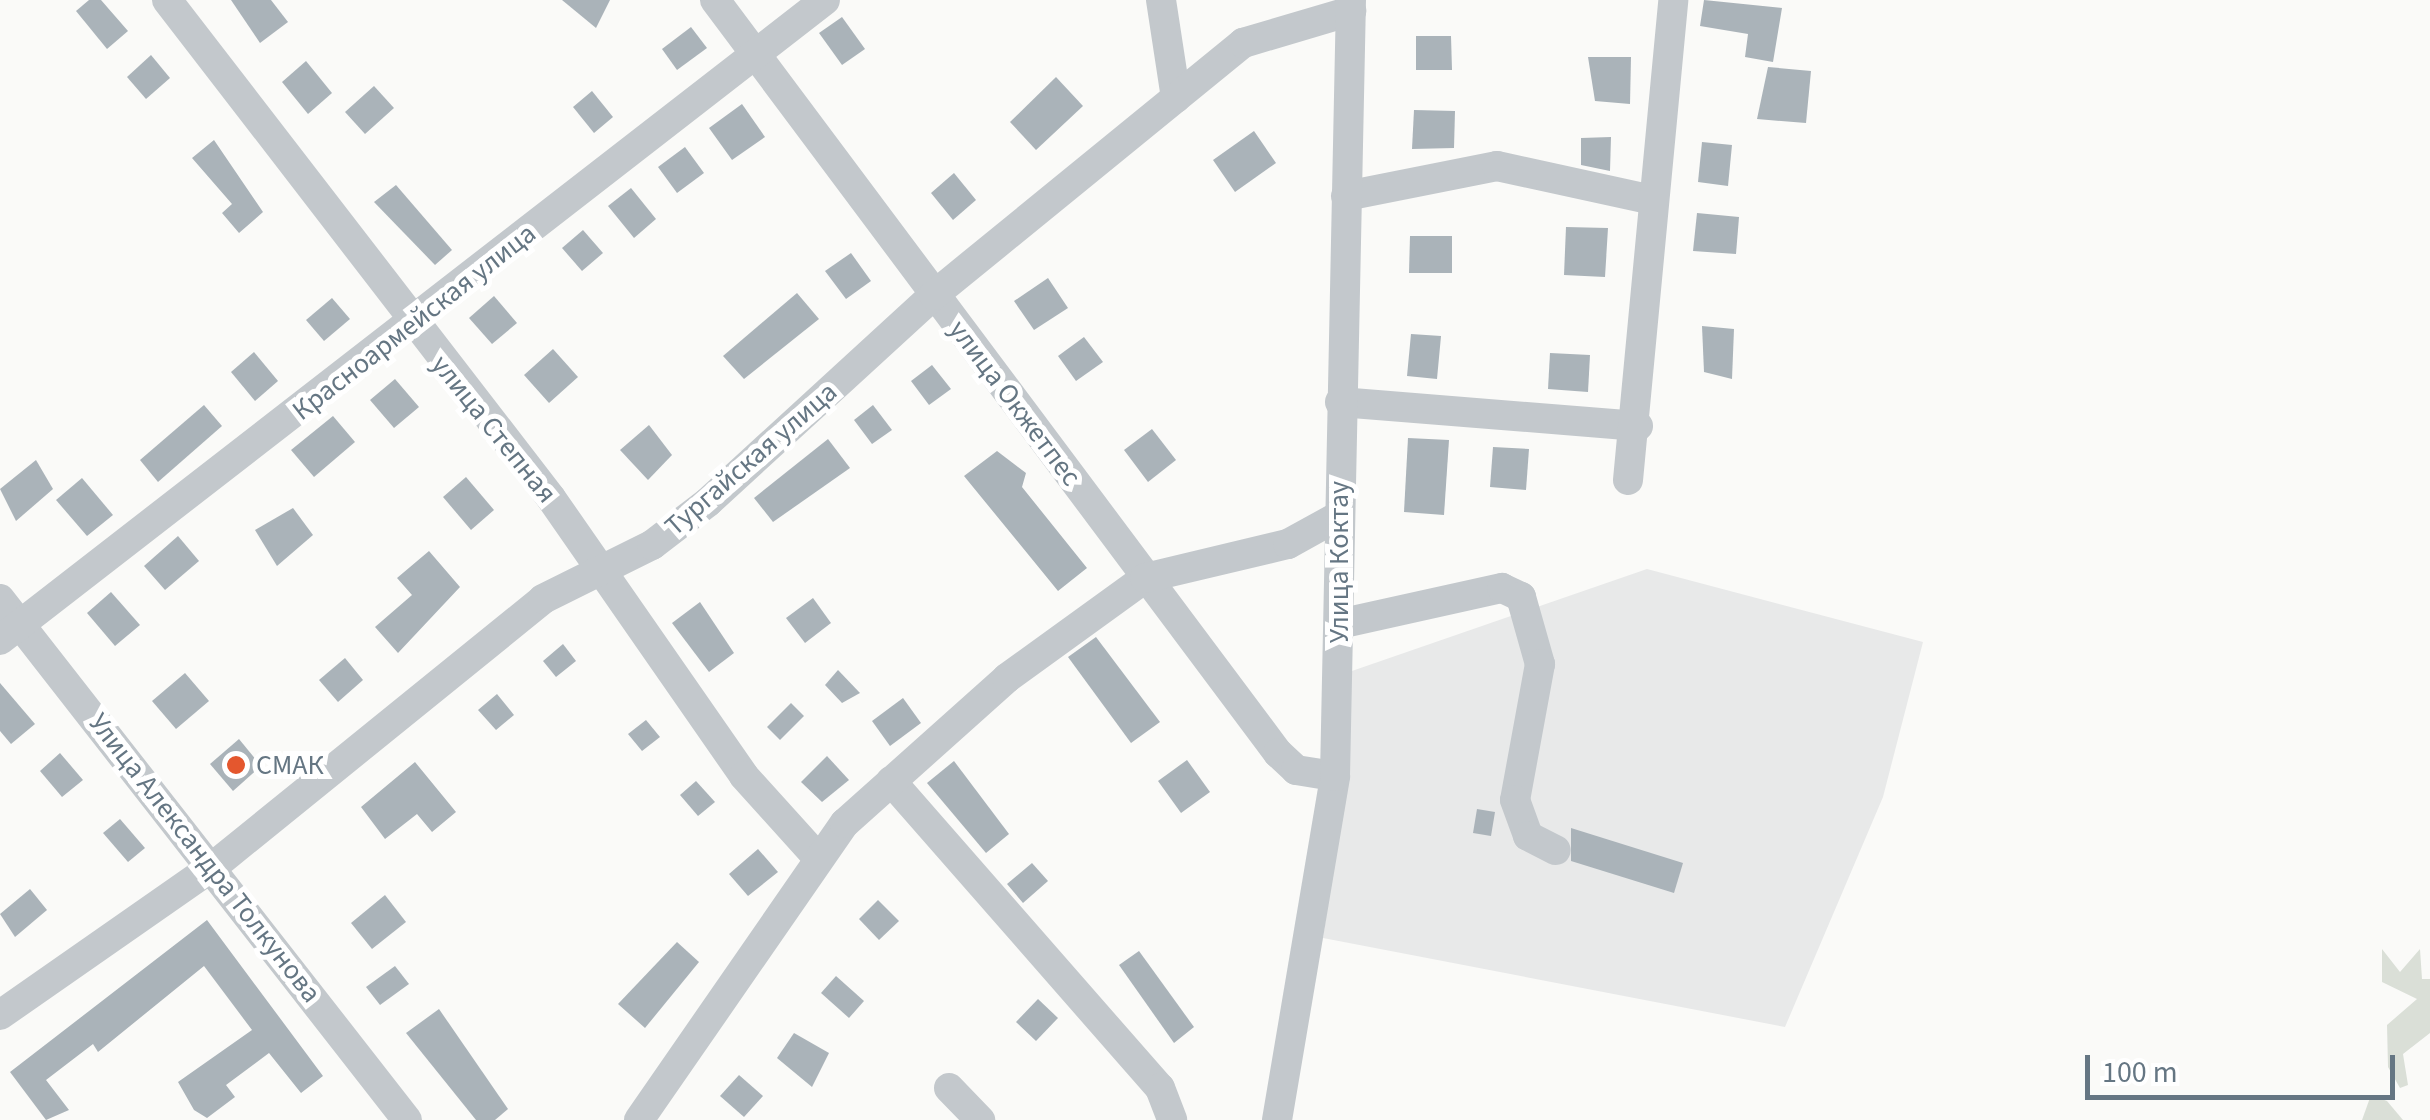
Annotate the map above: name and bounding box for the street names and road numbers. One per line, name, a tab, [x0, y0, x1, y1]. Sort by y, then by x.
street label: Красноармейская улица	[286, 216, 542, 428]
street label: улица Окжетпес	[942, 314, 1088, 492]
street label: улица Степная	[424, 348, 564, 510]
street label: Тургайская улица	[658, 375, 844, 543]
street label: Улица Коктау	[1322, 481, 1356, 643]
street label: Улица Александра Толкунова	[82, 707, 328, 1009]

